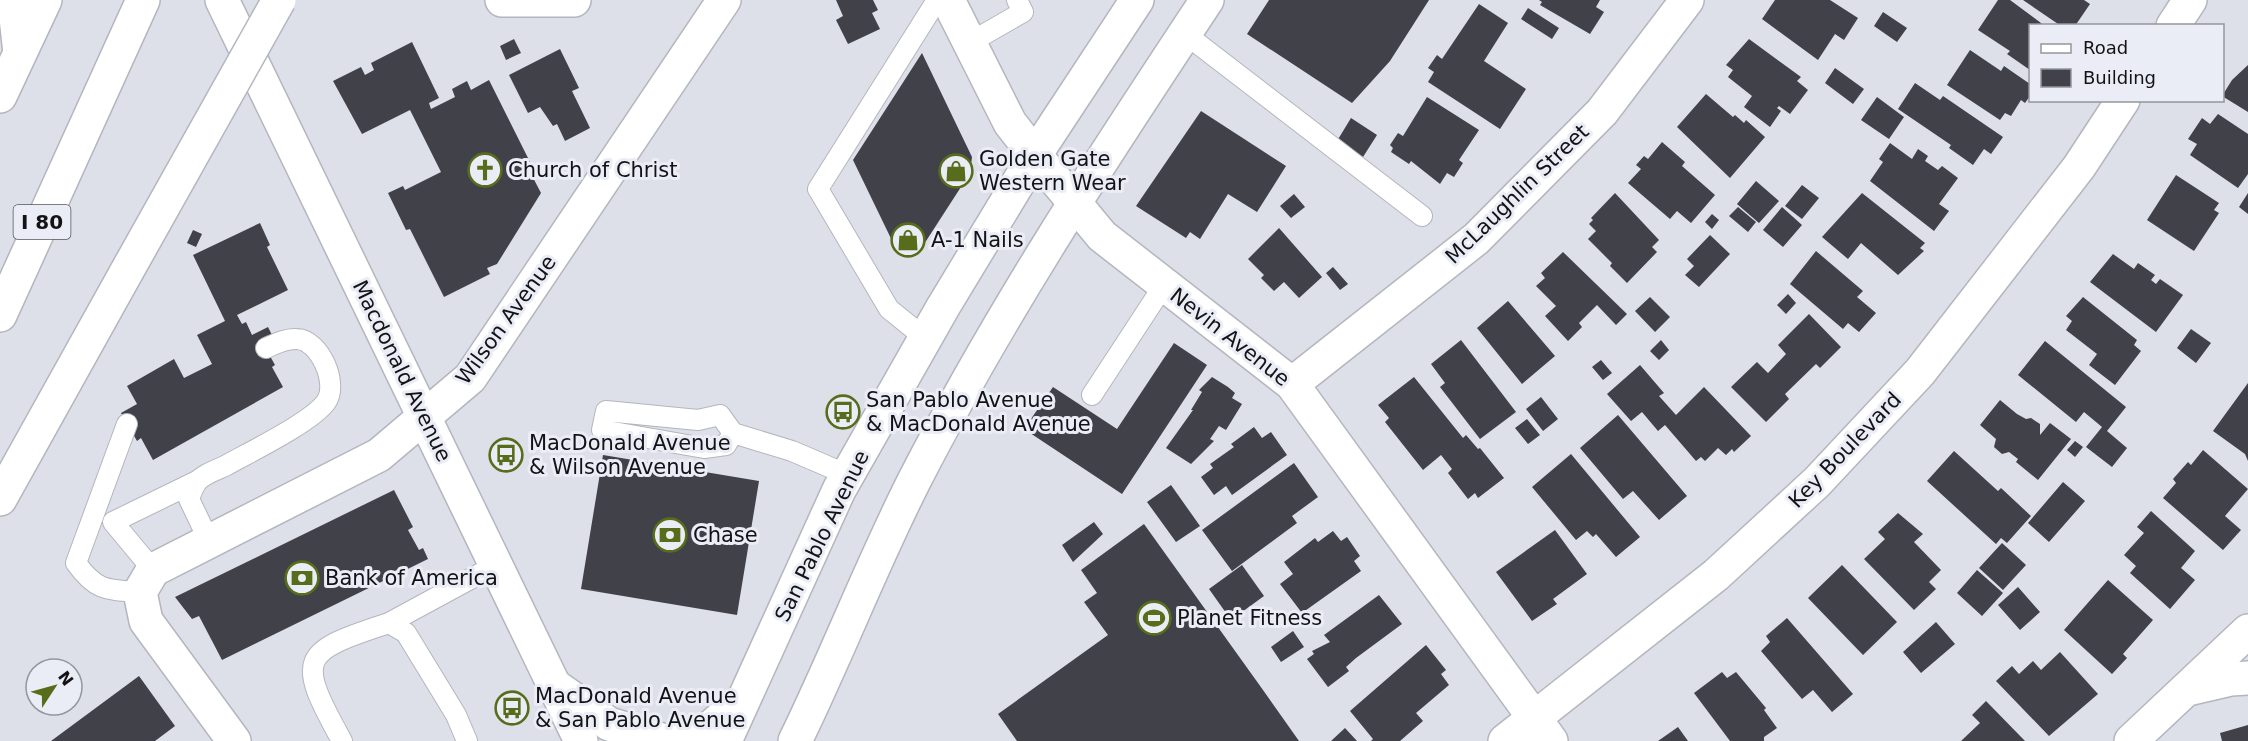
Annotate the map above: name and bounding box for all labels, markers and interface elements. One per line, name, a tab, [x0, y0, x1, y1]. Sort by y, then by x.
legend	[2029, 24, 2224, 102]
text: Road	[2083, 37, 2128, 58]
text: Building	[2083, 67, 2156, 88]
street label: McLaughlin Street	[1440, 119, 1594, 269]
place label: Golden Gate Western Wear	[979, 147, 1126, 195]
church icon: Church of Christ	[467, 152, 503, 188]
shop icon: Golden Gate Western Wear	[938, 153, 974, 189]
place label: Church of Christ	[508, 158, 678, 182]
road number: I 80	[14, 205, 70, 239]
shop icon: A-1 Nails	[890, 222, 926, 258]
place label: A-1 Nails	[931, 228, 1024, 252]
street label: Wilson Avenue	[451, 251, 561, 389]
street label: Macdonald Avenue	[348, 276, 456, 466]
street label: Nevin Avenue	[1166, 283, 1294, 391]
street label: Key Boulevard	[1784, 387, 1906, 513]
place label: San Pablo Avenue & MacDonald Avenue	[866, 388, 1091, 436]
bus stop icon: San Pablo Avenue & MacDonald Avenue	[825, 394, 861, 430]
place label: MacDonald Avenue & Wilson Avenue	[529, 431, 731, 479]
bus stop icon: MacDonald Avenue & Wilson Avenue	[488, 437, 524, 473]
street label: San Pablo Avenue	[770, 446, 874, 626]
bank icon: Chase	[652, 517, 688, 553]
place label: Chase	[693, 523, 758, 547]
bank icon: Bank of America	[284, 560, 320, 596]
place label: Bank of America	[325, 566, 498, 590]
sports icon: Planet Fitness	[1136, 600, 1172, 636]
place label: Planet Fitness	[1177, 606, 1322, 630]
north arrow	[24, 657, 84, 717]
text: N	[54, 667, 77, 689]
place label: MacDonald Avenue & San Pablo Avenue	[535, 684, 746, 732]
bus stop icon: MacDonald Avenue & San Pablo Avenue	[494, 690, 530, 726]

